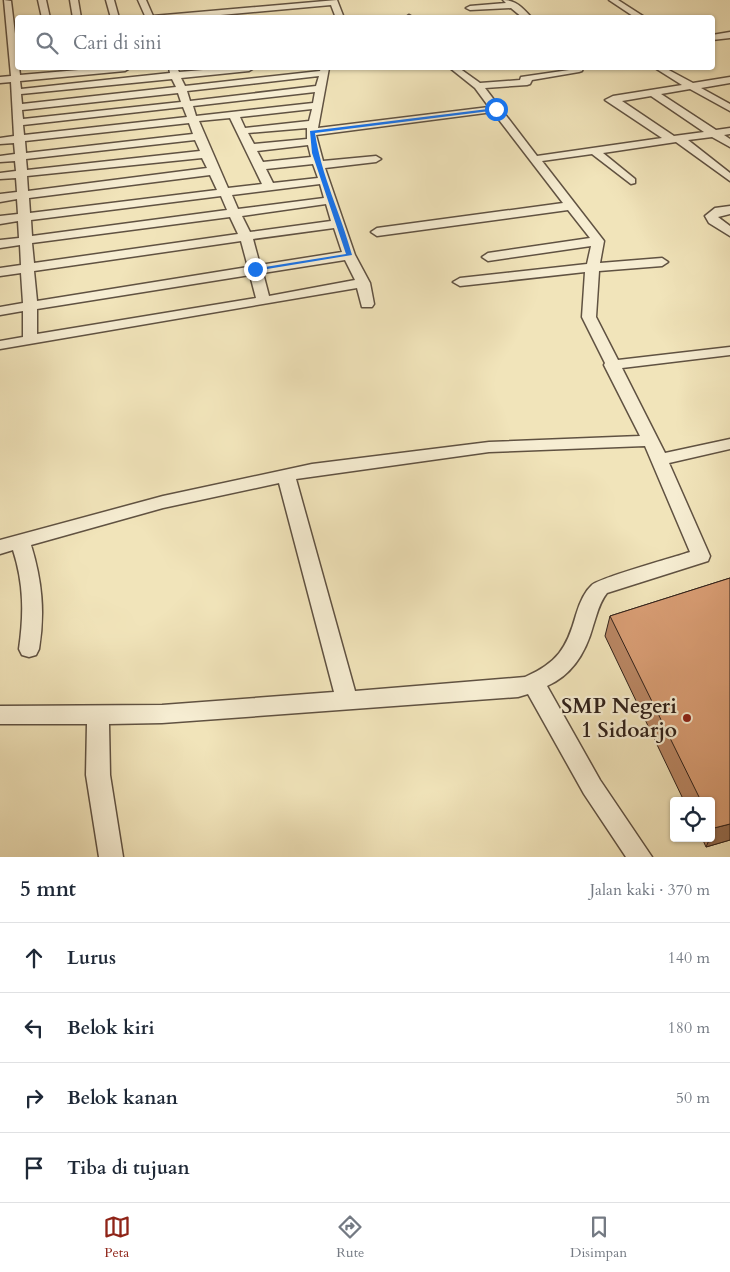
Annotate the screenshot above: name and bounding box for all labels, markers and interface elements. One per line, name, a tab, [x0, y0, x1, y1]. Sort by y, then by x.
search box	[15, 15, 715, 70]
icon: search	[33, 29, 61, 57]
text: Cari di sini	[73, 30, 162, 56]
route start	[485, 98, 508, 121]
route end	[244, 258, 267, 281]
place label: SMP Negeri 1 Sidoarjo	[561, 692, 677, 745]
marker: SMP Negeri 1 Sidoarjo	[681, 712, 693, 724]
map controls	[670, 797, 715, 842]
button: locate	[670, 797, 715, 842]
text: 5 mnt	[20, 875, 76, 904]
text: Jalan kaki · 370 m	[590, 879, 710, 901]
icon: ahead	[20, 944, 48, 972]
text: Lurus	[67, 945, 116, 971]
text: 140 m	[668, 947, 710, 969]
icon: left	[20, 1014, 48, 1042]
text: Belok kiri	[67, 1015, 154, 1041]
text: 180 m	[668, 1017, 710, 1039]
icon: right	[20, 1084, 48, 1112]
text: Belok kanan	[67, 1085, 178, 1111]
text: 50 m	[676, 1087, 710, 1109]
icon: arrive	[20, 1154, 48, 1182]
text: Tiba di tujuan	[67, 1155, 190, 1181]
tab: Peta	[103, 1213, 131, 1262]
tab: Rute	[336, 1213, 364, 1262]
tab: Disimpan	[570, 1213, 627, 1262]

